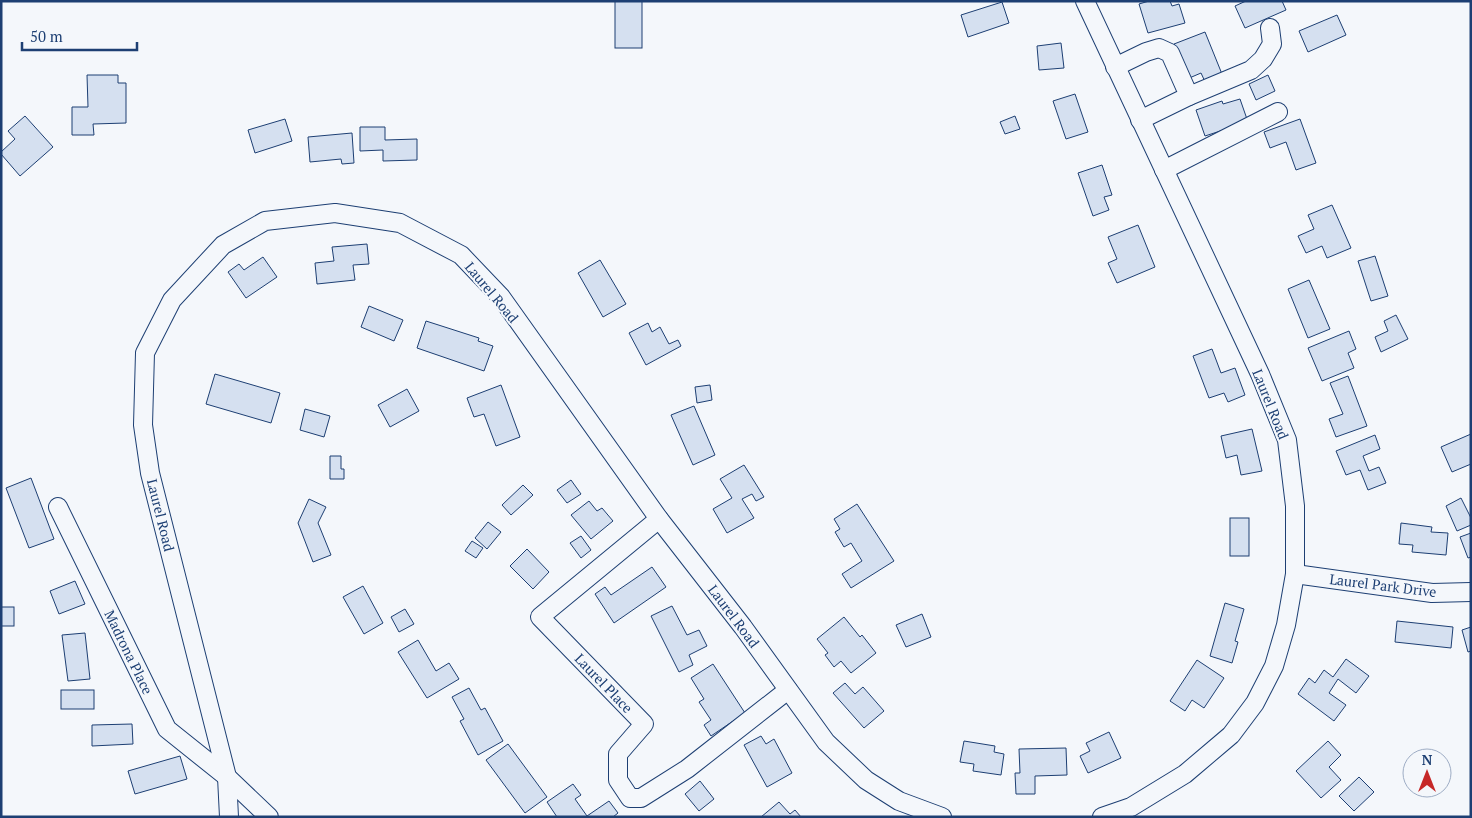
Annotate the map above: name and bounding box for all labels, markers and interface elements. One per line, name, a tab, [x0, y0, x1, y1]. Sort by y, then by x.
scale bar	[22, 20, 138, 52]
text: 50 m	[30, 26, 63, 46]
street label: Laurel Road	[461, 258, 523, 327]
street label: Laurel Road	[1248, 366, 1294, 442]
street label: Laurel Road	[143, 477, 179, 553]
street label: Laurel Park Drive	[1328, 569, 1438, 601]
street label: Laurel Road	[704, 581, 764, 651]
street label: Madrona Place	[100, 607, 158, 697]
street label: Laurel Place	[571, 649, 637, 717]
north arrow	[1402, 748, 1452, 798]
text: N	[1422, 750, 1433, 769]

